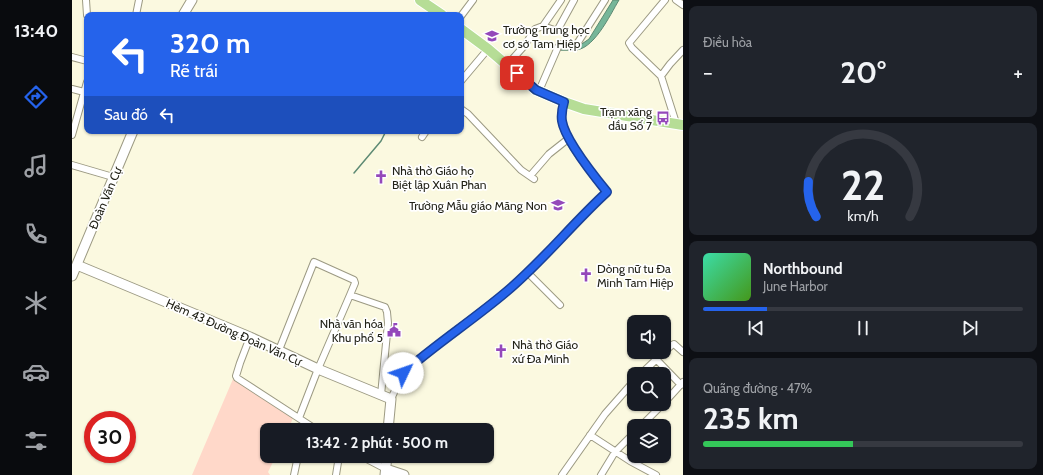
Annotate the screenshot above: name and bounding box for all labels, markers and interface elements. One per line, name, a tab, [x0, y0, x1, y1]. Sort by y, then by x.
text: 13:40	[14, 20, 58, 42]
place label: Trường Trung học cơ sở Tam Hiệp	[503, 22, 590, 51]
text: 320 m	[170, 26, 250, 60]
icon: left	[104, 28, 156, 80]
school or university icon: Trường Trung học cơ sở Tam Hiệp	[484, 28, 500, 44]
text: Điều hòa	[703, 34, 752, 50]
text: 20°	[840, 54, 886, 91]
pin	[500, 56, 534, 90]
text: −	[703, 59, 713, 86]
text: +	[1013, 59, 1023, 86]
text: Rẽ trái	[170, 60, 218, 82]
icon: arrive	[506, 62, 528, 84]
icon: directions	[22, 83, 50, 111]
icon: left	[156, 104, 178, 126]
place label: Trạm xăng dầu Số 7	[600, 104, 653, 133]
text: Sau đó	[104, 106, 148, 124]
bus stop icon: Trạm xăng dầu Số 7	[655, 110, 671, 126]
icon: music	[22, 152, 50, 180]
text: 22	[841, 160, 885, 210]
place label: Nhà thờ Giáo họ Biệt lập Xuân Phan	[392, 163, 487, 192]
street label: Đoàn Văn Cự	[85, 164, 125, 231]
church icon: Nhà thờ Giáo họ Biệt lập Xuân Phan	[373, 169, 389, 185]
school or university icon: Trường Mẫu giáo Măng Non	[550, 197, 566, 213]
place label: Trường Mẫu giáo Măng Non	[409, 198, 547, 213]
text: km/h	[847, 206, 879, 224]
icon: phone	[22, 220, 50, 248]
text: Northbound	[763, 260, 843, 278]
place label: Dòng nữ tu Đa Minh Tam Hiệp	[597, 261, 674, 290]
church icon: Dòng nữ tu Đa Minh Tam Hiệp	[578, 267, 594, 283]
text: June Harbor	[763, 278, 828, 294]
icon: climate	[22, 289, 50, 317]
street label: Hẻm 43 Đường Đoàn Văn Cự	[164, 295, 305, 369]
map controls	[627, 315, 671, 463]
button: sound	[627, 315, 671, 359]
place label: Nhà văn hóa Khu phố 5	[320, 316, 383, 345]
icon: previous	[745, 317, 767, 339]
icon: pause	[852, 317, 874, 339]
icon: next	[959, 317, 981, 339]
public building icon: Nhà văn hóa Khu phố 5	[386, 322, 402, 338]
place label: Nhà thờ Giáo xứ Đa Minh	[512, 337, 578, 366]
church icon: Nhà thờ Giáo xứ Đa Minh	[493, 343, 509, 359]
position arrow	[382, 352, 424, 394]
icon: car	[22, 358, 50, 386]
button: search	[627, 367, 671, 411]
text: Quãng đường · 47%	[703, 380, 812, 396]
text: 235 km	[703, 400, 799, 437]
speed limit sign: 30	[84, 411, 136, 463]
button: layers	[627, 419, 671, 463]
icon: filters	[22, 427, 50, 455]
text: 13:42 · 2 phút · 500 m	[306, 434, 448, 452]

